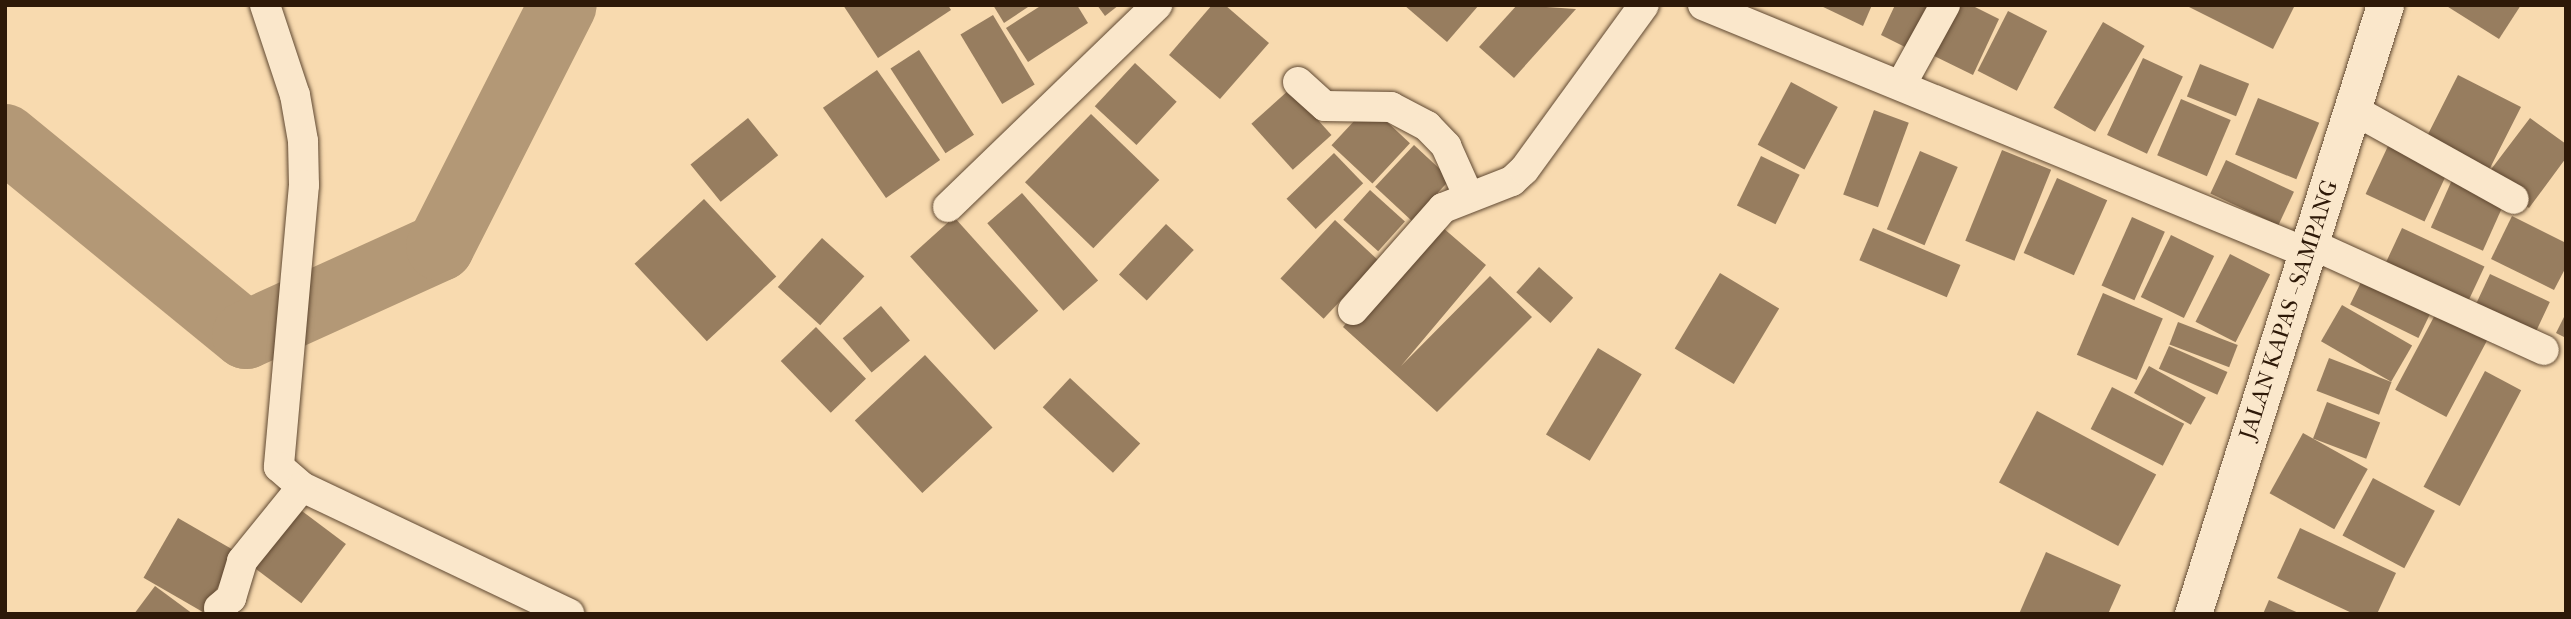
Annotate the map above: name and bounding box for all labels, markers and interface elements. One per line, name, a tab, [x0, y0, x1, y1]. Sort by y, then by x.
street label: JALAN KAPAS - SAMPANG	[2234, 177, 2344, 443]

